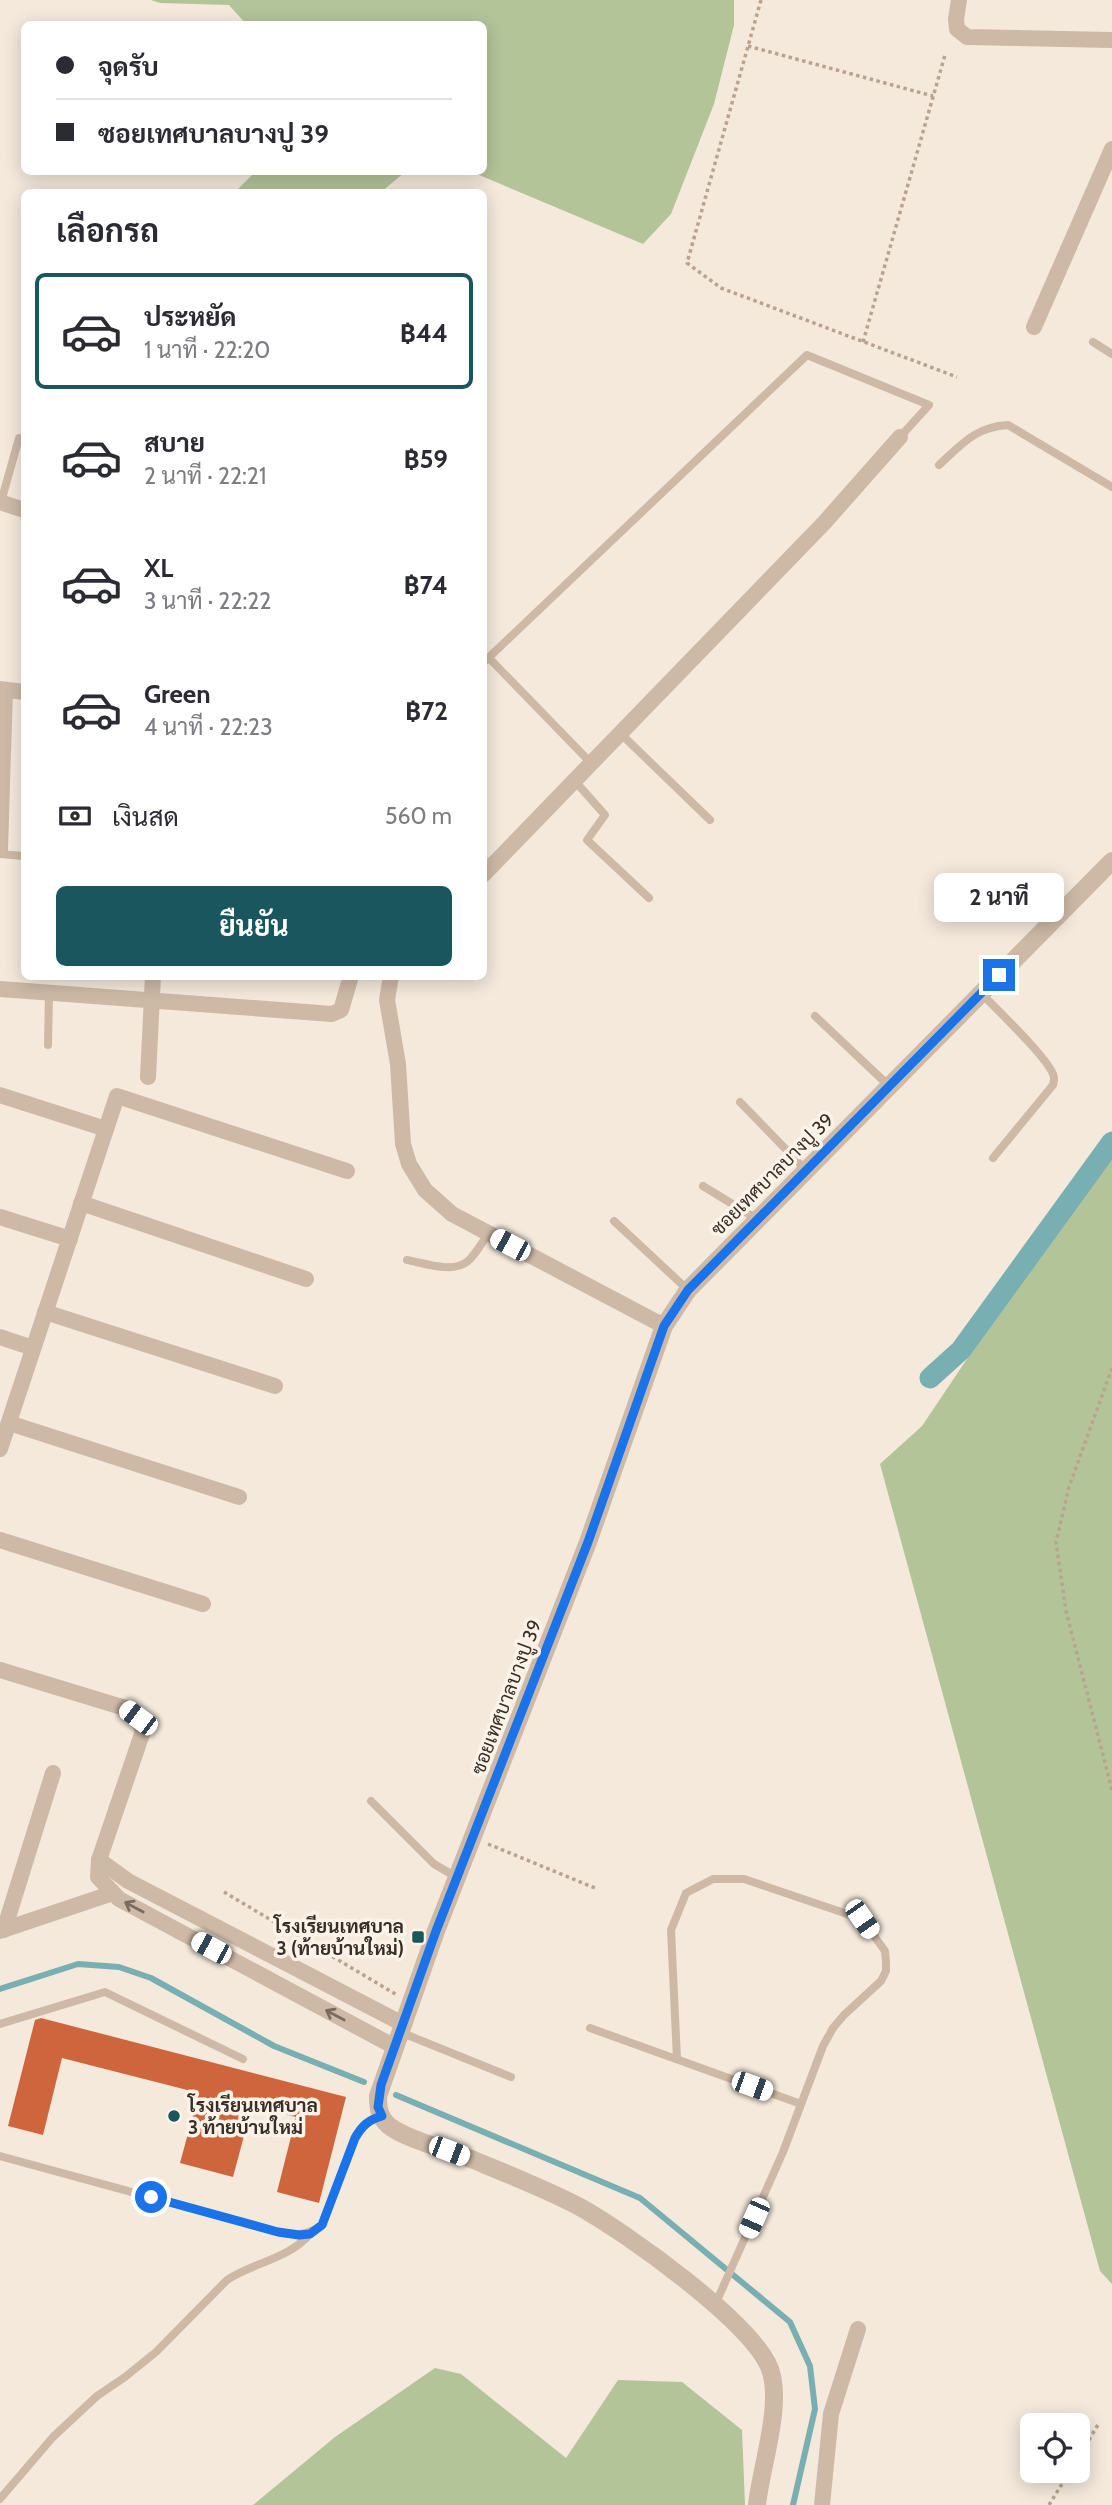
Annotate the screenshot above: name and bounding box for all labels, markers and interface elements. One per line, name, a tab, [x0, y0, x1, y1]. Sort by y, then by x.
text: จุดรับ	[98, 51, 159, 83]
text: ซอยเทศบาลบางปู 39	[98, 118, 329, 150]
text: เลือกรถ	[56, 211, 159, 250]
icon: car	[60, 300, 123, 363]
text: ประหยัด	[144, 301, 237, 333]
text: ฿44	[400, 317, 448, 349]
text: 1 นาที · 22:20	[144, 336, 270, 364]
icon: car	[60, 426, 123, 489]
text: สบาย	[144, 427, 205, 459]
text: ฿59	[404, 443, 448, 475]
text: 2 นาที · 22:21	[144, 462, 266, 490]
icon: car	[60, 552, 123, 615]
text: XL	[144, 552, 173, 584]
text: ฿74	[404, 569, 448, 601]
text: 3 นาที · 22:22	[144, 587, 271, 615]
icon: car	[60, 678, 123, 741]
text: Green	[144, 678, 211, 710]
text: ฿72	[405, 695, 448, 727]
text: 4 นาที · 22:23	[144, 713, 273, 741]
icon: cash	[56, 797, 94, 835]
text: เงินสด	[112, 801, 179, 833]
text: 560 m	[385, 802, 452, 830]
callout: 2 นาที	[934, 874, 1064, 922]
text: 2 นาที	[969, 883, 1029, 911]
button: ยืนยัน	[56, 886, 452, 966]
route end	[983, 959, 1015, 991]
street label: ซอยเทศบาลบางปู 39	[706, 1108, 840, 1242]
car	[487, 1226, 534, 1264]
street label: ซอยเทศบาลบางปู 39	[466, 1617, 548, 1779]
car	[115, 1697, 162, 1739]
car	[842, 1896, 883, 1942]
one-way arrow	[124, 1900, 145, 1913]
place label: โรงเรียนเทศบาล 3 (ท้ายบ้านใหม่)	[273, 1914, 404, 1960]
car	[188, 1929, 235, 1967]
marker: โรงเรียนเทศบาล 3 (ท้ายบ้านใหม่)	[410, 1929, 426, 1945]
one-way arrow	[325, 2007, 345, 2021]
car	[729, 2069, 776, 2103]
place label: โรงเรียนเทศบาล 3 ท้ายบ้านใหม่	[187, 2093, 318, 2139]
marker: โรงเรียนเทศบาล 3 ท้ายบ้านใหม่	[166, 2108, 182, 2124]
car	[426, 2134, 473, 2168]
route start	[135, 2181, 167, 2213]
car	[736, 2195, 773, 2241]
map controls	[1020, 2413, 1090, 2483]
button: locate	[1020, 2413, 1090, 2483]

